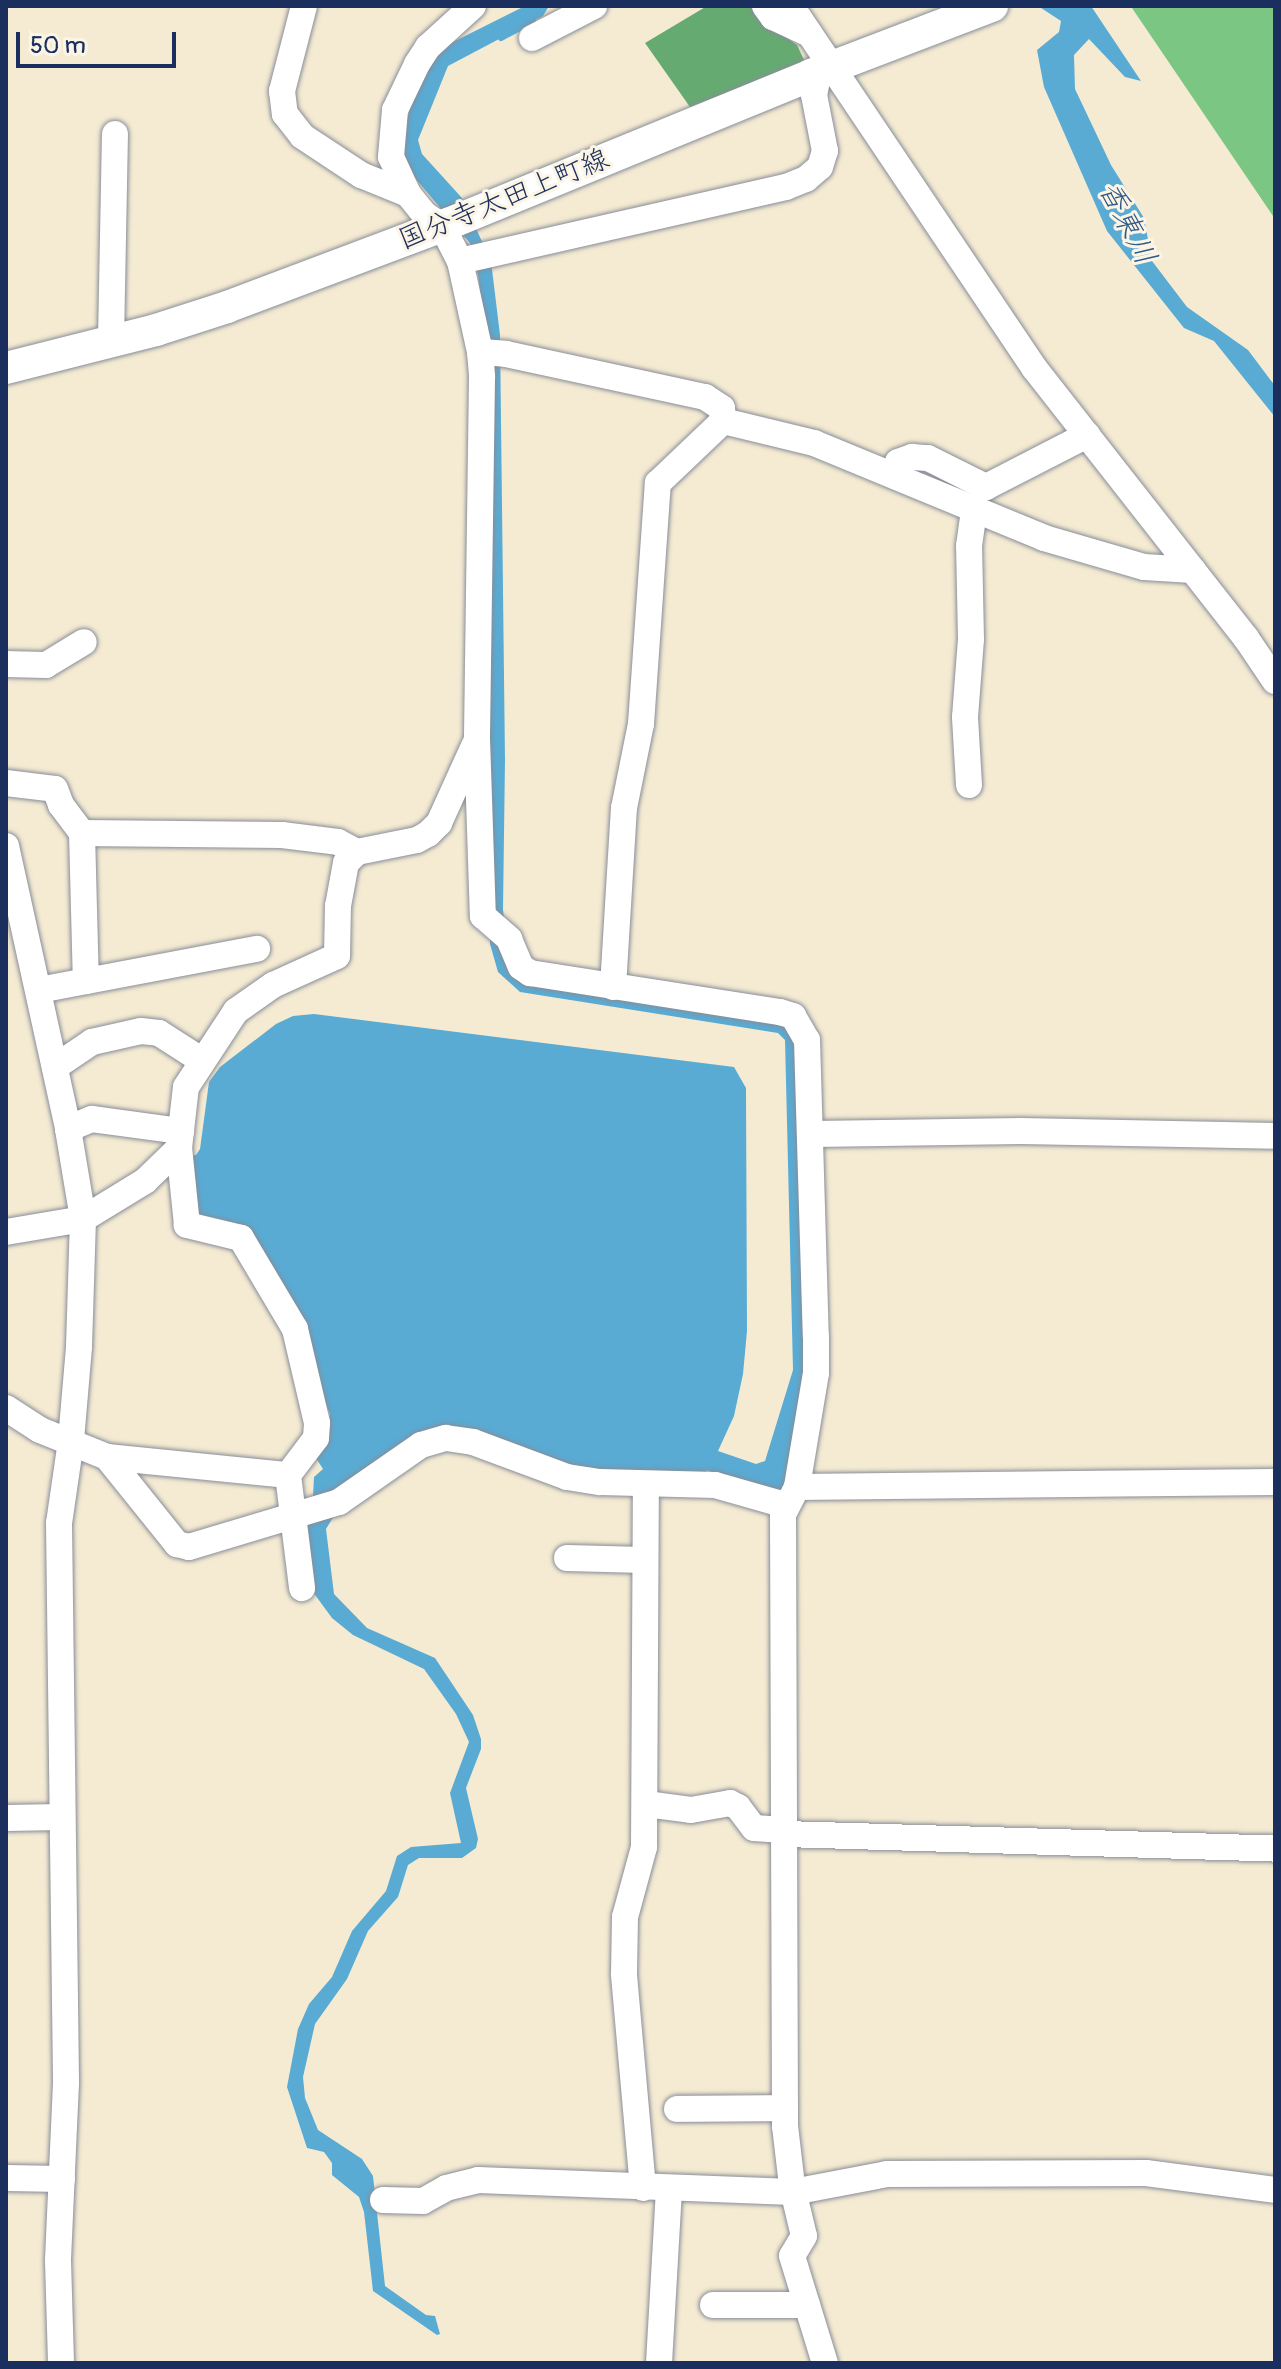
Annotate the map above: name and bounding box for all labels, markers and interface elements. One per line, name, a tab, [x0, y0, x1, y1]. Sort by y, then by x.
scale bar	[20, 16, 180, 66]
text: 50 m	[30, 31, 86, 60]
street label: 国分寺太田上町線	[394, 142, 614, 258]
water label: 香東川	[1091, 175, 1163, 271]

